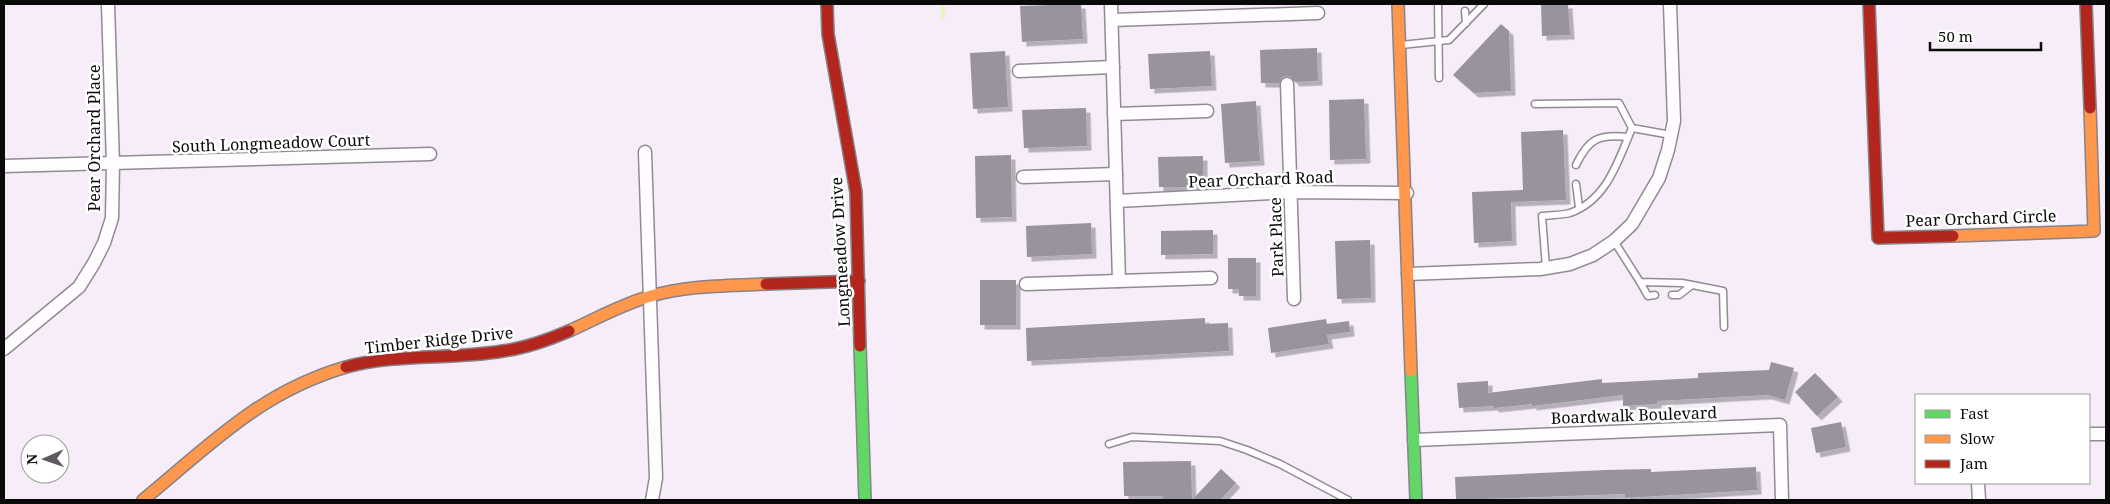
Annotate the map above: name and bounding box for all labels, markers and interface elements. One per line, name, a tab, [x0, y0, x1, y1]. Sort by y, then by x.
scale bar	[1930, 20, 2041, 52]
text: 50 m	[1938, 26, 1973, 46]
street label: Pear Orchard Place	[83, 65, 105, 211]
street label: South Longmeadow Court	[172, 129, 371, 157]
street label: Pear Orchard Road	[1188, 165, 1334, 193]
street label: Longmeadow Drive	[825, 177, 855, 327]
street label: Park Place	[1264, 197, 1288, 277]
street label: Pear Orchard Circle	[1905, 204, 2057, 232]
street label: Timber Ridge Drive	[364, 321, 514, 359]
legend	[1915, 394, 2090, 484]
street label: Boardwalk Boulevard	[1550, 401, 1718, 429]
text: Fast	[1960, 403, 1989, 423]
text: Slow	[1960, 428, 1994, 448]
north arrow	[20, 434, 70, 484]
text: Jam	[1959, 453, 1988, 473]
text: N	[22, 454, 41, 465]

